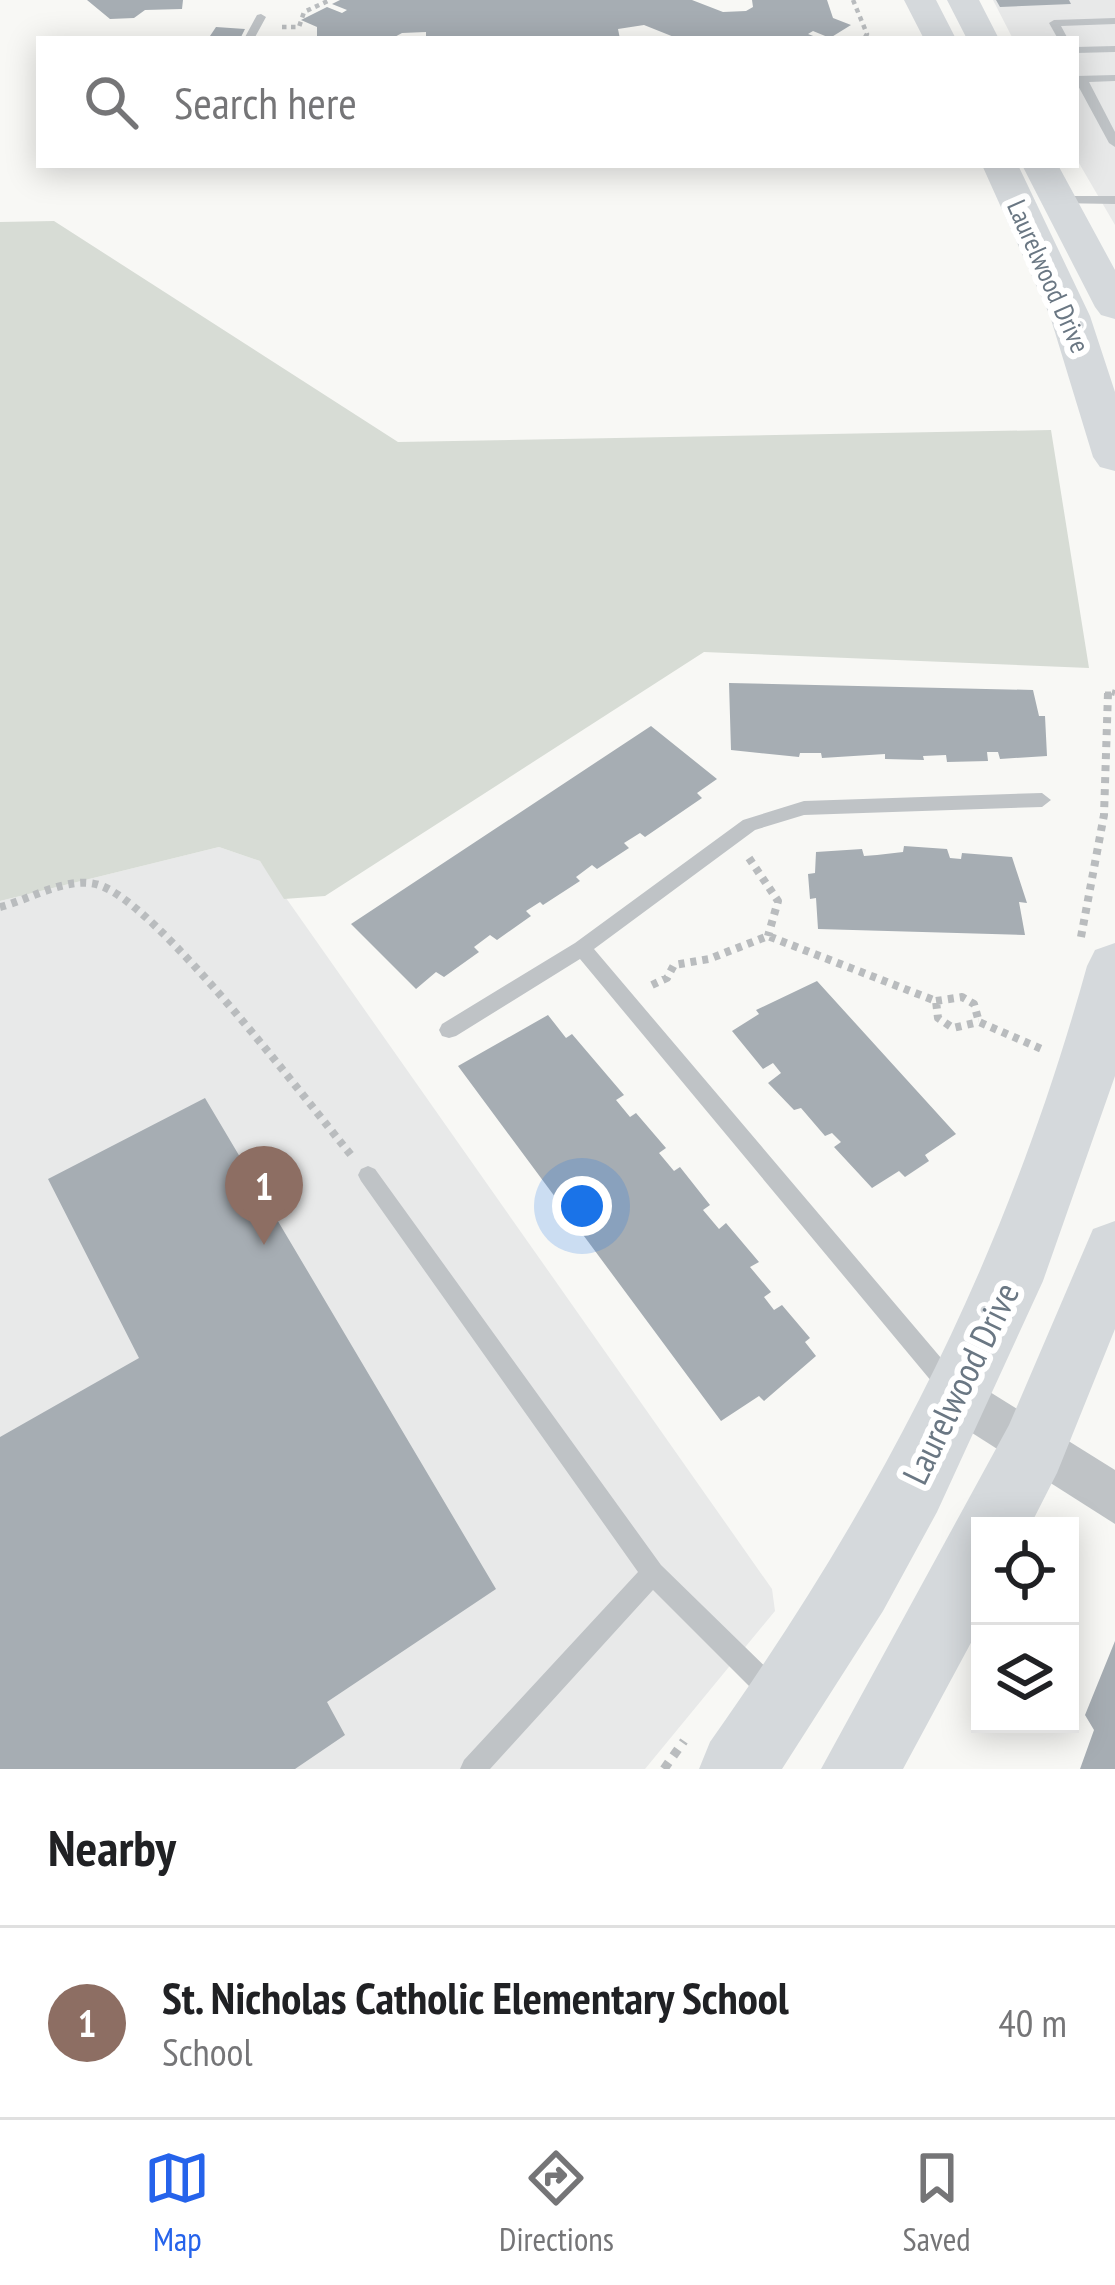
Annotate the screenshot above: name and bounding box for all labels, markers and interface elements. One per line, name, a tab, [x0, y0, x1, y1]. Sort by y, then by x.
search box	[36, 36, 1079, 168]
icon: search	[78, 69, 144, 135]
text: Search here	[174, 73, 357, 131]
street label: Laurelwood Drive	[1000, 194, 1098, 358]
pin: 1	[225, 1146, 303, 1245]
your location	[552, 1176, 612, 1236]
street label: Laurelwood Drive	[891, 1275, 1029, 1491]
map controls	[971, 1517, 1079, 1733]
button: locate	[971, 1517, 1079, 1625]
button: layers	[971, 1625, 1079, 1733]
text: Nearby	[48, 1814, 176, 1880]
text: St. Nicholas Catholic Elementary School	[162, 1968, 789, 2026]
text: 1	[78, 1997, 96, 2048]
text: 40 m	[998, 1997, 1067, 2048]
text: School	[162, 2026, 253, 2077]
tab: Map	[144, 2145, 210, 2260]
tab: Directions	[499, 2145, 614, 2260]
tab: Saved	[903, 2145, 971, 2260]

